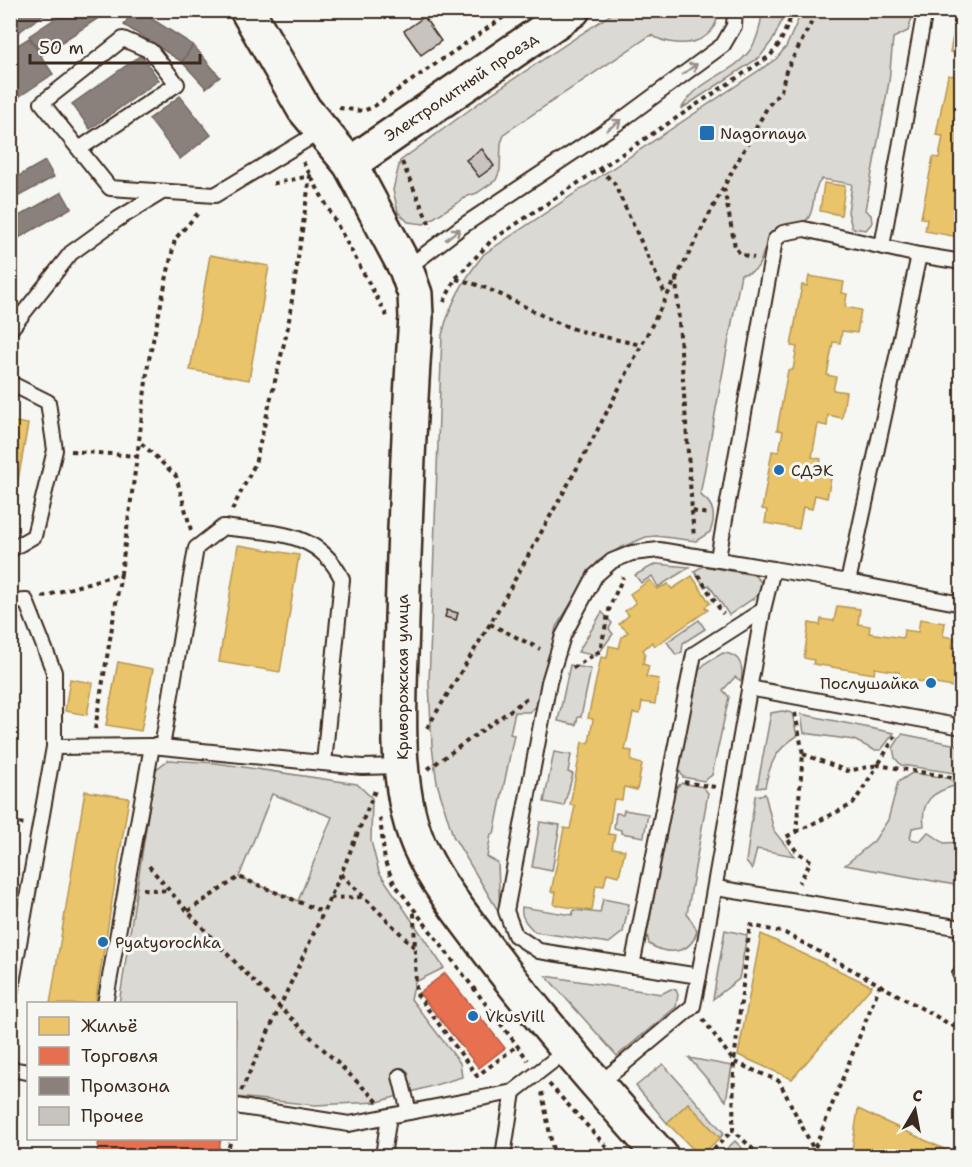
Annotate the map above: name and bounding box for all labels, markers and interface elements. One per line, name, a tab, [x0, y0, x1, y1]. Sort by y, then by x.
scale bar	[30, 27, 200, 65]
street label: Электролитный проезд	[380, 28, 542, 146]
text: 50 m	[39, 36, 84, 60]
one-way arrow	[682, 63, 698, 75]
one-way arrow	[606, 119, 622, 131]
place label: Nagornaya	[720, 123, 806, 144]
marker: Nagornaya	[698, 124, 716, 142]
one-way arrow	[445, 227, 461, 240]
place label: СДЭК	[791, 460, 834, 481]
marker: СДЭК	[772, 463, 786, 477]
street label: Криворожская улица	[392, 594, 413, 760]
place label: Послушайка	[820, 673, 919, 694]
marker: Послушайка	[924, 676, 938, 690]
place label: Pyatyorochka	[115, 932, 221, 953]
marker: Pyatyorochka	[96, 935, 110, 949]
legend	[27, 1002, 237, 1140]
place label: VkusVill	[485, 1006, 545, 1027]
marker: VkusVill	[466, 1009, 480, 1023]
text: Жильё	[81, 1014, 138, 1038]
text: Торговля	[81, 1044, 159, 1068]
text: Промзона	[81, 1074, 170, 1098]
north arrow	[885, 1080, 945, 1140]
text: С	[911, 1085, 924, 1107]
text: Прочее	[81, 1104, 144, 1128]

